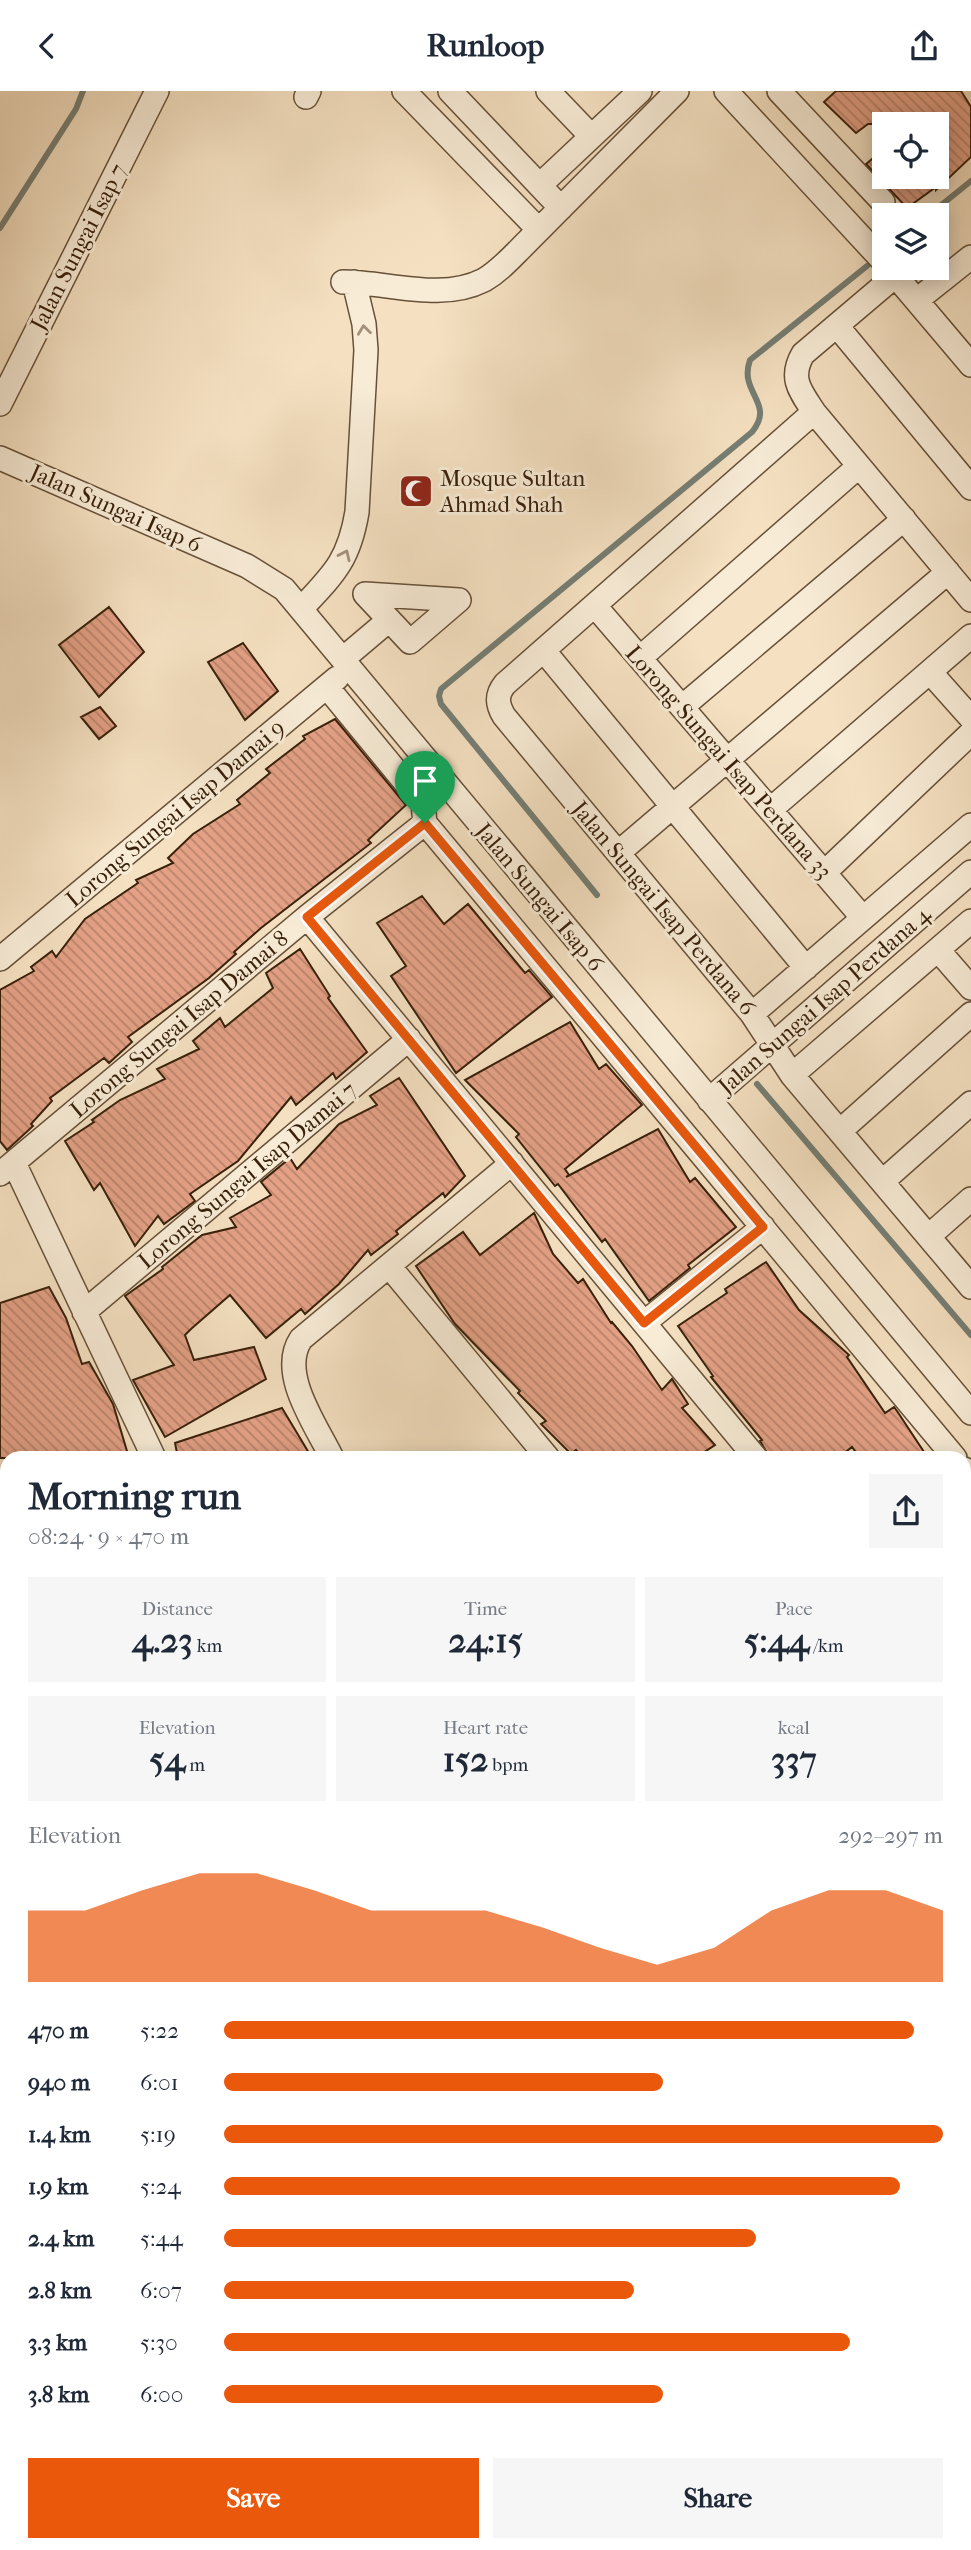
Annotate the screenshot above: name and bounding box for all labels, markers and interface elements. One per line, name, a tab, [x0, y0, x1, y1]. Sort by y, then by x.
icon: back	[28, 27, 66, 65]
text: Runloop	[427, 27, 544, 64]
icon: share	[905, 27, 943, 65]
map controls	[872, 112, 949, 280]
button: locate	[872, 112, 949, 189]
street label: Jalan Sungai Isap 7	[24, 159, 132, 337]
button: layers	[872, 203, 949, 280]
one-way arrow	[356, 325, 371, 336]
street label: Jalan Sungai Isap 6	[24, 458, 206, 559]
place label: Mosque Sultan Ahmad Shah	[439, 465, 586, 518]
mosque icon: Mosque Sultan Ahmad Shah	[397, 472, 435, 510]
one-way arrow	[337, 550, 351, 562]
street label: Lorong Sungai Isap Perdana 33	[620, 640, 837, 885]
street label: Lorong Sungai Isap Damai 9	[60, 714, 290, 913]
pin	[395, 751, 455, 823]
icon: arrive	[406, 762, 444, 800]
street label: Jalan Sungai Isap Perdana 6	[565, 794, 761, 1021]
street label: Jalan Sungai Isap 6	[469, 816, 610, 977]
street label: Jalan Sungai Isap Perdana 4	[711, 900, 937, 1101]
street label: Lorong Sungai Isap Damai 8	[65, 925, 294, 1124]
street label: Lorong Sungai Isap Damai 7	[133, 1076, 362, 1275]
text: Morning run	[28, 1474, 241, 1519]
button: share	[869, 1474, 943, 1548]
text: 08:24 · 9 × 470 m	[28, 1523, 189, 1550]
text: Distance	[141, 1598, 213, 1620]
text: Time	[464, 1598, 507, 1620]
text: Pace	[775, 1598, 813, 1620]
text: 4.23	[132, 1620, 193, 1661]
text: 24:15	[448, 1620, 523, 1661]
text: 5:44	[744, 1620, 809, 1661]
text: km	[193, 1635, 222, 1657]
text: /km	[809, 1635, 844, 1657]
text: Elevation	[139, 1717, 216, 1739]
text: Heart rate	[443, 1717, 528, 1739]
text: kcal	[778, 1717, 810, 1739]
text: 54	[149, 1739, 185, 1780]
text: 152	[443, 1739, 488, 1780]
text: 337	[771, 1739, 817, 1780]
text: m	[185, 1754, 205, 1776]
text: bpm	[488, 1754, 528, 1776]
text: Elevation	[28, 1822, 121, 1849]
text: 292–297 m	[838, 1822, 943, 1849]
text: 470 m	[28, 2017, 89, 2044]
text: 5:22	[140, 2017, 179, 2044]
text: 940 m	[28, 2069, 90, 2096]
text: 6:01	[140, 2069, 179, 2096]
text: 1.4 km	[28, 2121, 91, 2148]
text: 5:19	[140, 2121, 176, 2148]
text: 1.9 km	[28, 2173, 88, 2200]
text: 5:24	[140, 2173, 181, 2200]
text: 2.4 km	[28, 2225, 94, 2252]
text: 5:44	[140, 2225, 183, 2252]
text: 2.8 km	[28, 2277, 92, 2304]
text: 6:07	[140, 2277, 182, 2304]
text: 3.3 km	[28, 2329, 87, 2356]
text: 5:30	[140, 2329, 178, 2356]
text: 3.8 km	[28, 2381, 89, 2408]
text: 6:00	[140, 2381, 183, 2408]
button: Save	[28, 2458, 479, 2538]
button: Share	[493, 2458, 943, 2538]

